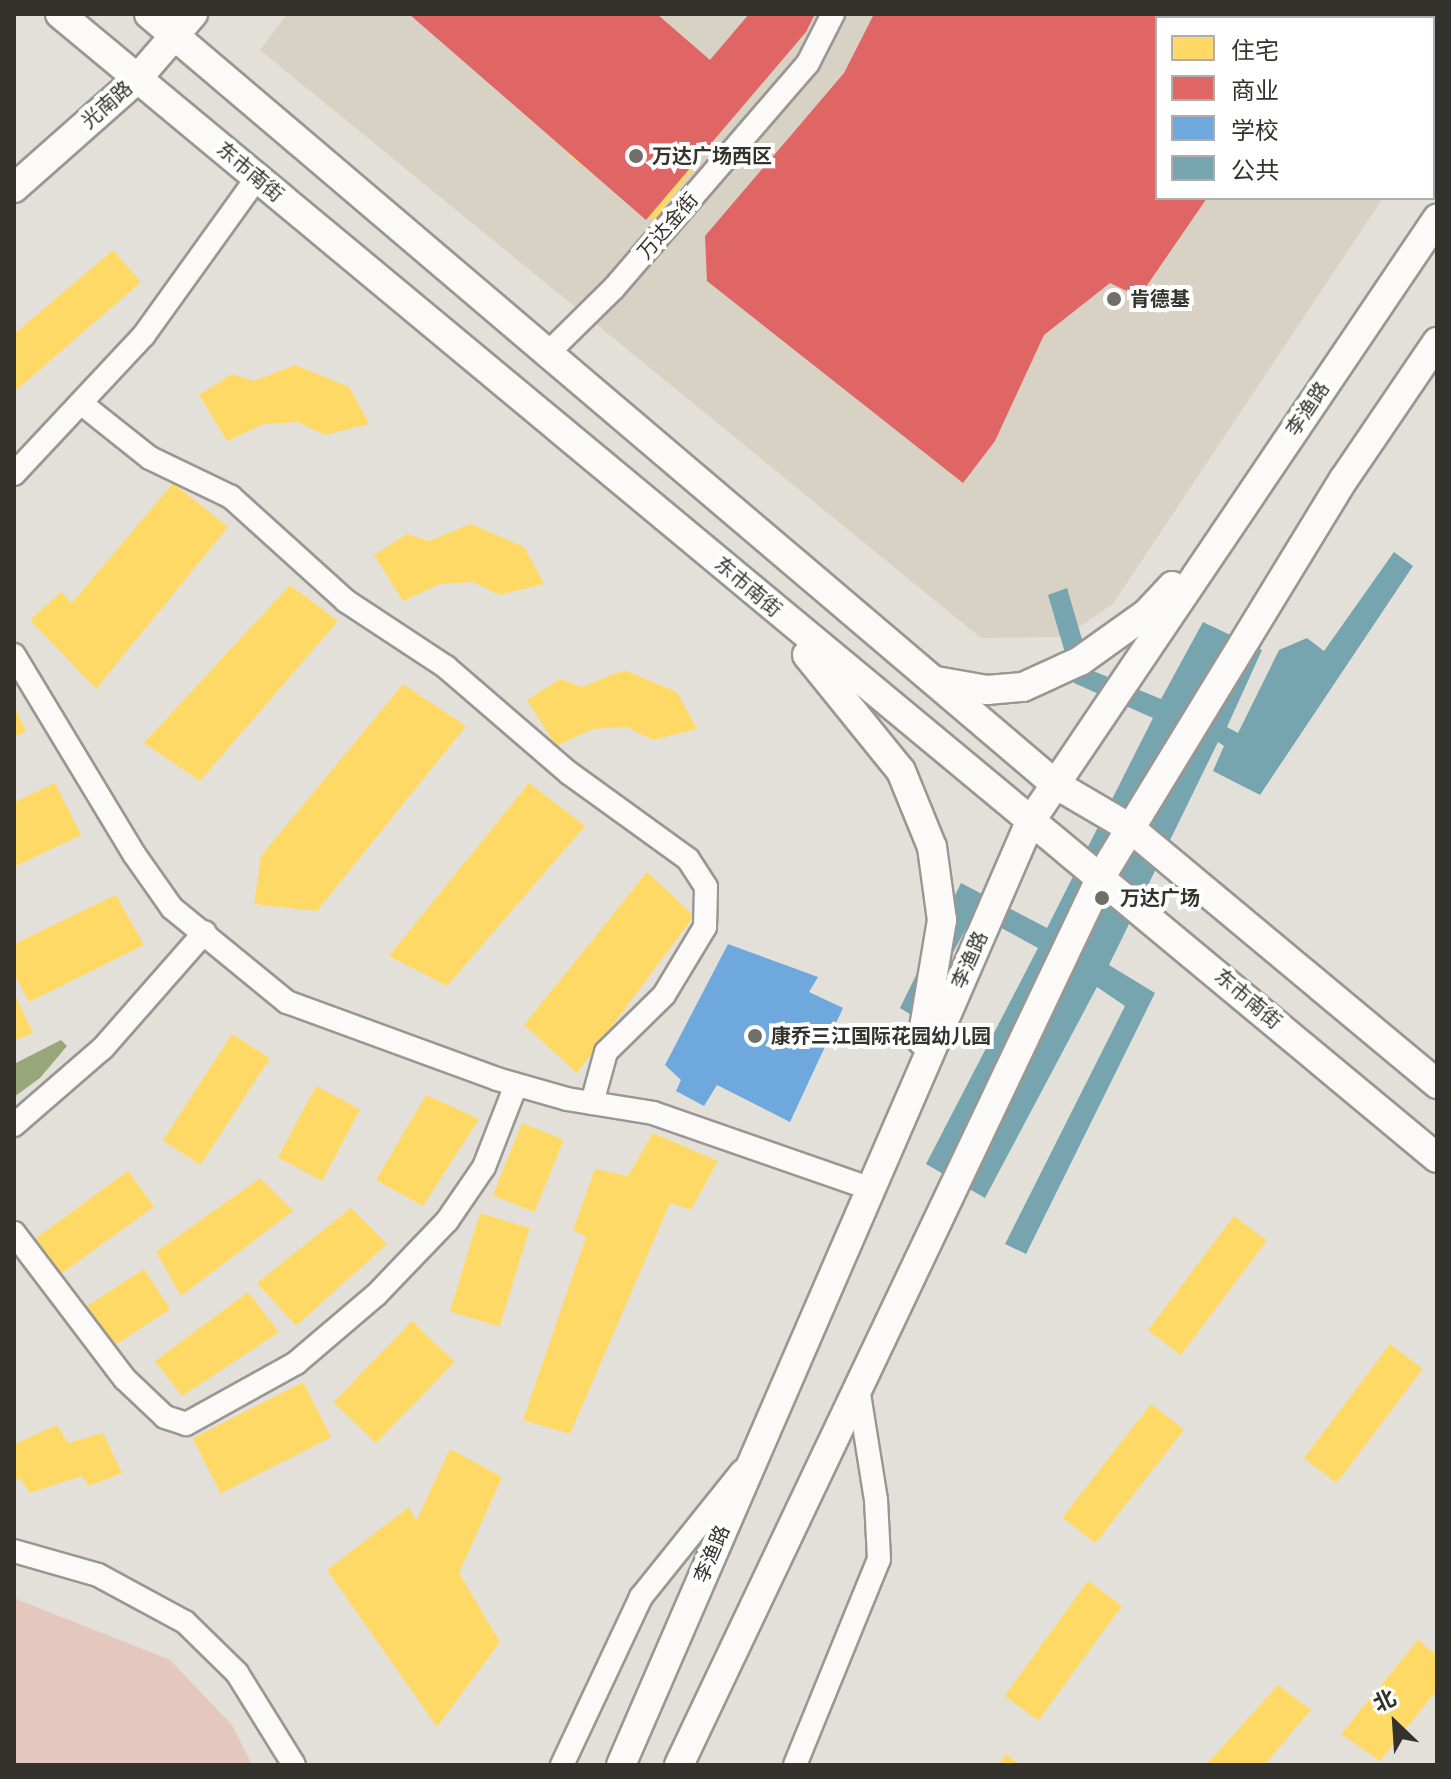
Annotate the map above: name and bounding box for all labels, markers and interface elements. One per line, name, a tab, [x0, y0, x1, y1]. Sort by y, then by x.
legend	[1155, 16, 1435, 200]
text: 住宅	[1231, 37, 1279, 65]
street label: 光南路	[76, 76, 138, 134]
text: 商业	[1231, 77, 1279, 105]
text: 学校	[1231, 117, 1279, 145]
street label: 东市南街	[212, 137, 288, 207]
place label: 万达广场西区	[652, 144, 772, 168]
marker: 万达广场西区	[627, 147, 645, 165]
text: 公共	[1231, 157, 1279, 185]
street label: 万达金街	[633, 188, 703, 264]
place label: 肯德基	[1130, 287, 1190, 311]
marker: 肯德基	[1105, 290, 1123, 308]
street label: 李渔路	[1281, 377, 1335, 441]
street label: 东市南街	[710, 552, 786, 622]
place label: 万达广场	[1120, 886, 1200, 910]
marker: 万达广场	[1091, 887, 1113, 909]
street label: 李渔路	[947, 928, 993, 992]
street label: 东市南街	[1210, 964, 1286, 1034]
place label: 康乔三江国际花园幼儿园	[771, 1024, 991, 1048]
marker: 康乔三江国际花园幼儿园	[746, 1027, 764, 1045]
street label: 李渔路	[689, 1522, 735, 1586]
north arrow	[1355, 1683, 1435, 1763]
text: 北	[1369, 1685, 1400, 1717]

